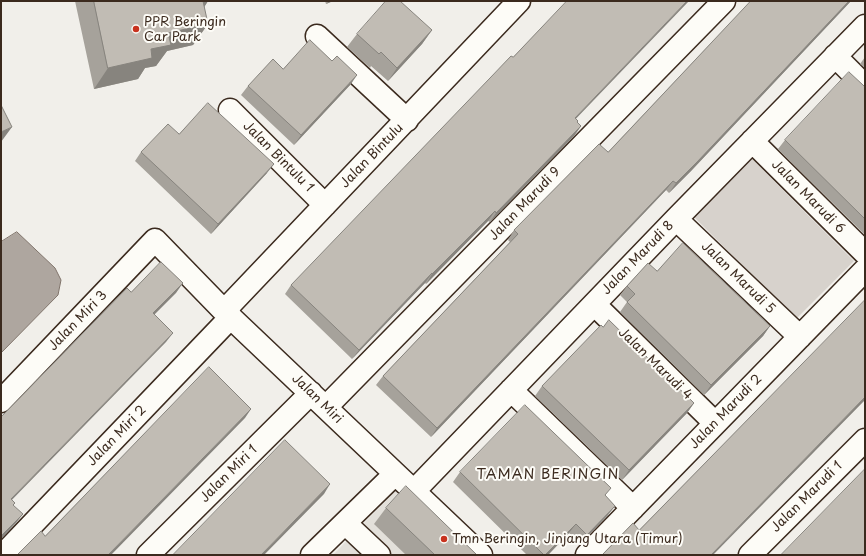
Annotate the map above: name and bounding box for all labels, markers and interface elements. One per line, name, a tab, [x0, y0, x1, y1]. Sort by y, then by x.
place label: PPR Beringin Car Park	[144, 14, 226, 45]
marker: PPR Beringin Car Park	[131, 24, 141, 34]
street label: Jalan Bintulu 1	[239, 118, 317, 196]
street label: Jalan Bintulu	[337, 121, 407, 191]
street label: Jalan Marudi 6	[768, 157, 848, 237]
street label: Jalan Marudi 9	[486, 164, 564, 244]
street label: Jalan Marudi 8	[599, 218, 677, 298]
street label: Jalan Marudi 5	[698, 239, 778, 317]
street label: Jalan Miri 3	[46, 288, 110, 354]
street label: Jalan Marudi 4	[615, 325, 695, 403]
street label: Jalan Miri	[288, 371, 346, 427]
street label: Jalan Marudi 2	[687, 372, 765, 452]
street label: Jalan Miri 2	[84, 403, 150, 469]
street label: Jalan Miri 1	[197, 442, 261, 506]
street label: Jalan Marudi 1	[768, 458, 846, 536]
district label: TAMAN BERINGIN	[477, 467, 619, 483]
place label: Tmn Beringin, Jinjang Utara (Timur)	[452, 531, 683, 547]
marker: Tmn Beringin, Jinjang Utara (Timur)	[439, 534, 449, 544]

